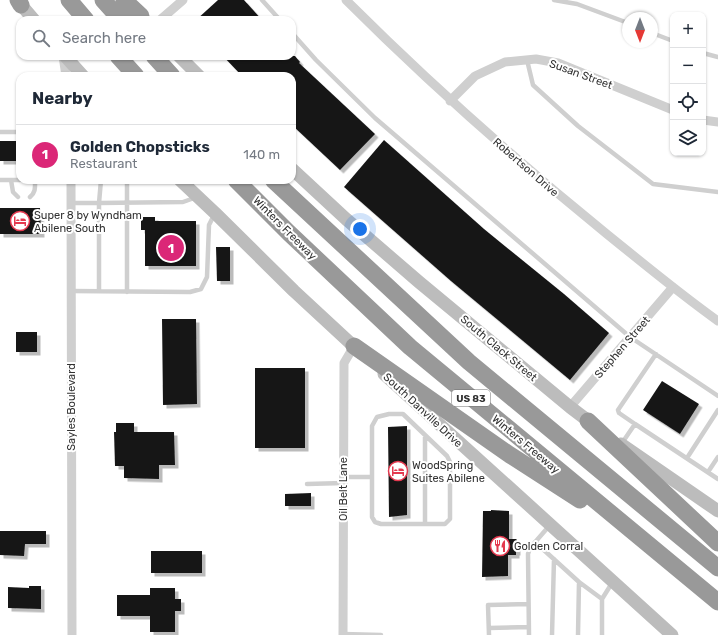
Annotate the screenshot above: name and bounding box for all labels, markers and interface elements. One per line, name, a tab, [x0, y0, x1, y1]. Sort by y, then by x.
north arrow	[622, 12, 658, 48]
map controls	[670, 12, 706, 156]
button: +	[670, 12, 706, 48]
search box	[16, 16, 296, 60]
icon: search	[30, 27, 52, 49]
text: Search here	[62, 29, 146, 47]
button: −	[670, 48, 706, 84]
street label: Susan Street	[547, 57, 615, 92]
button: locate	[670, 84, 706, 120]
text: Nearby	[32, 88, 93, 108]
button: layers	[670, 120, 706, 156]
street label: Robertson Drive	[490, 135, 561, 199]
text: Golden Chopsticks	[70, 138, 210, 156]
text: 1	[42, 147, 48, 162]
text: 140 m	[243, 147, 280, 162]
text: Restaurant	[70, 156, 137, 171]
street label: Winters Freeway	[250, 194, 319, 263]
place label: Super 8 by Wyndham Abilene South	[34, 209, 142, 235]
hotel icon: Super 8 by Wyndham Abilene South	[9, 210, 31, 232]
your location	[350, 219, 370, 239]
pin: 1	[158, 233, 184, 263]
street label: South Clack Street	[458, 313, 540, 385]
street label: Stephen Street	[592, 313, 653, 381]
street label: Sayles Boulevard	[65, 363, 78, 451]
street label: South Danville Drive	[381, 370, 465, 450]
road number: US 83	[452, 390, 490, 406]
street label: Winters Freeway	[489, 412, 562, 476]
street label: Oil Belt Lane	[337, 457, 350, 521]
place label: WoodSpring Suites Abilene	[412, 459, 485, 485]
hotel icon: WoodSpring Suites Abilene	[387, 460, 409, 482]
restaurant icon: Golden Corral	[489, 535, 511, 557]
place label: Golden Corral	[514, 540, 583, 553]

